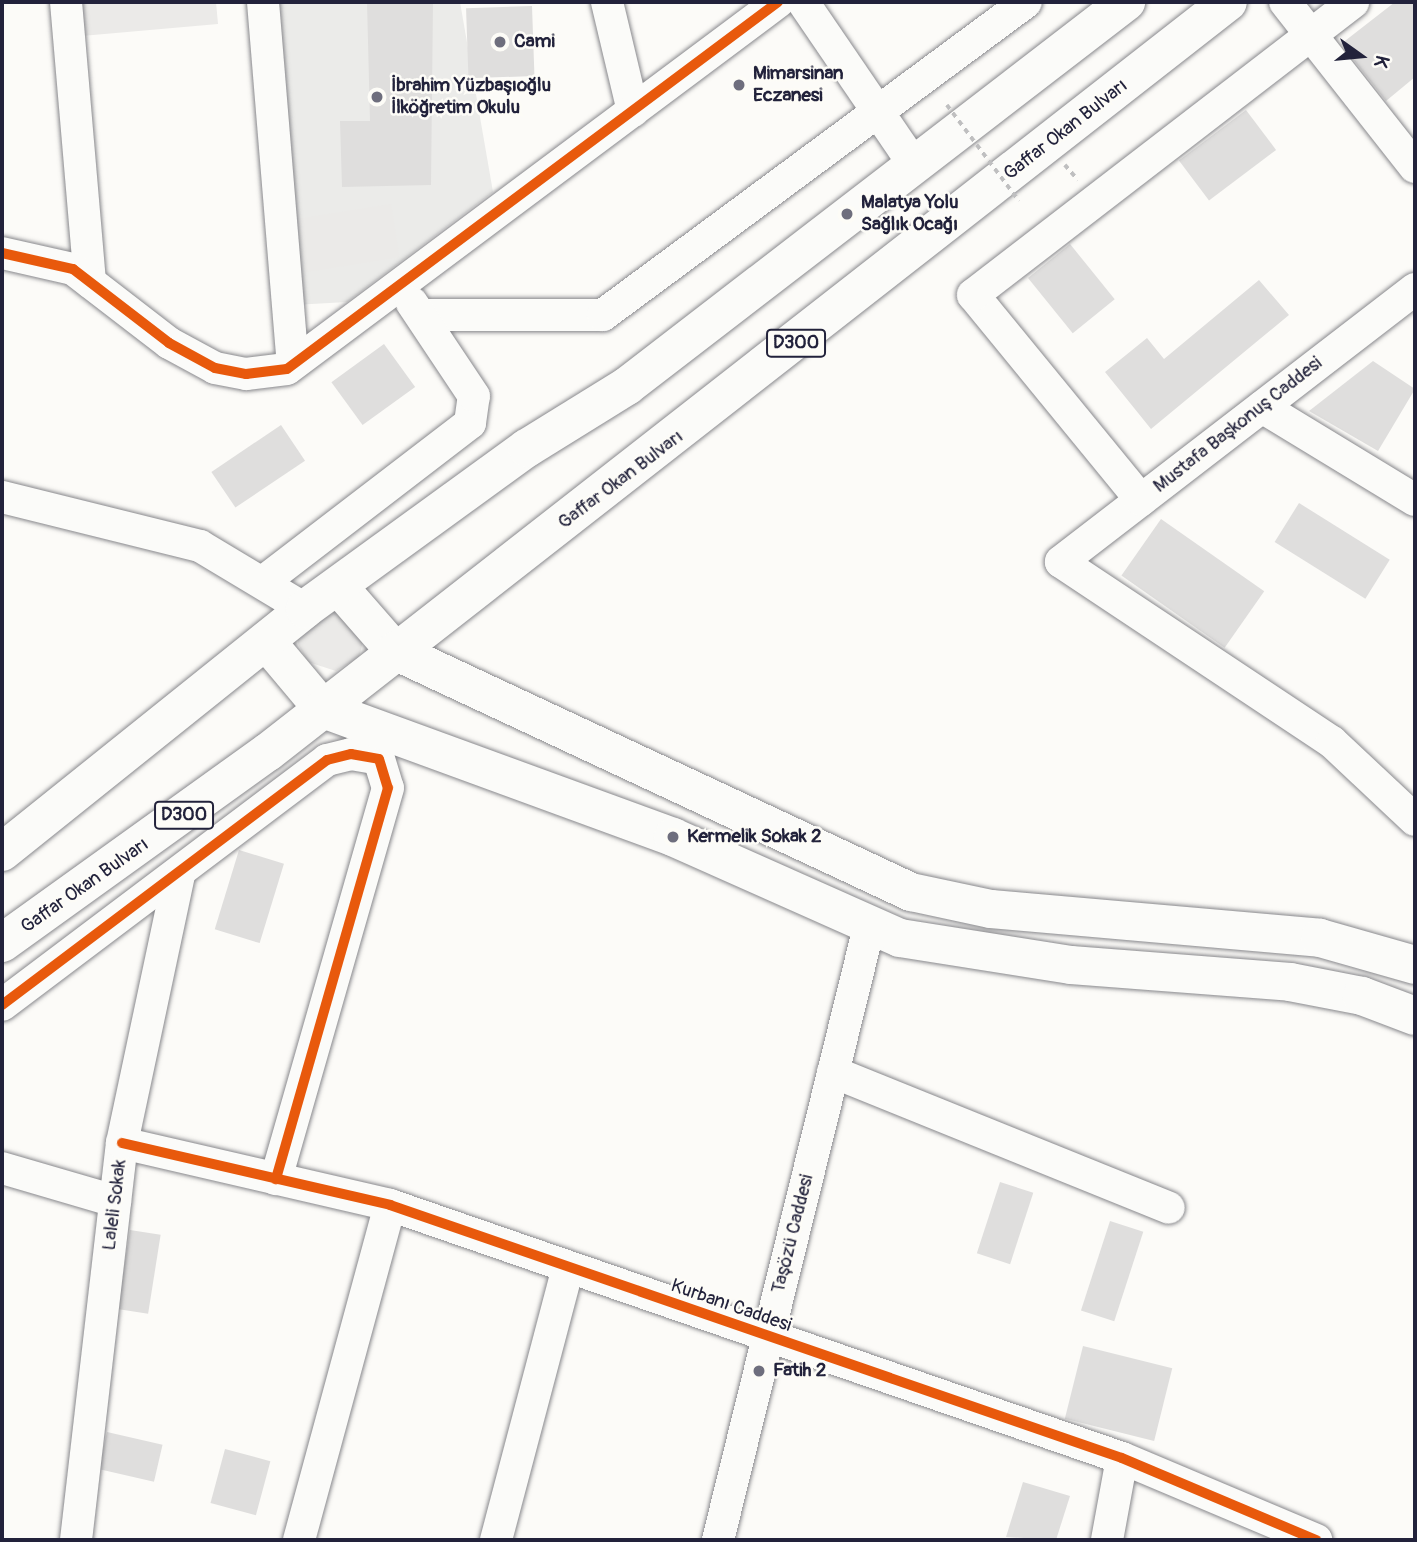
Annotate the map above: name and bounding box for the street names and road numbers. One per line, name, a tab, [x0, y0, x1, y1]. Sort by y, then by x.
street label: Gaffar Okan Bulvarı	[1000, 75, 1132, 185]
road number: D300	[764, 328, 828, 358]
street label: Mustafa Başkonuş Caddesi	[1149, 352, 1327, 498]
street label: Gaffar Okan Bulvarı	[554, 426, 688, 534]
road number: D300	[152, 800, 216, 830]
street label: Gaffar Okan Bulvarı	[17, 833, 153, 939]
street label: Laleli Sokak	[98, 1158, 132, 1252]
street label: Taşözü Caddesi	[767, 1172, 819, 1296]
street label: Kurbanı Caddesi	[668, 1275, 794, 1337]

